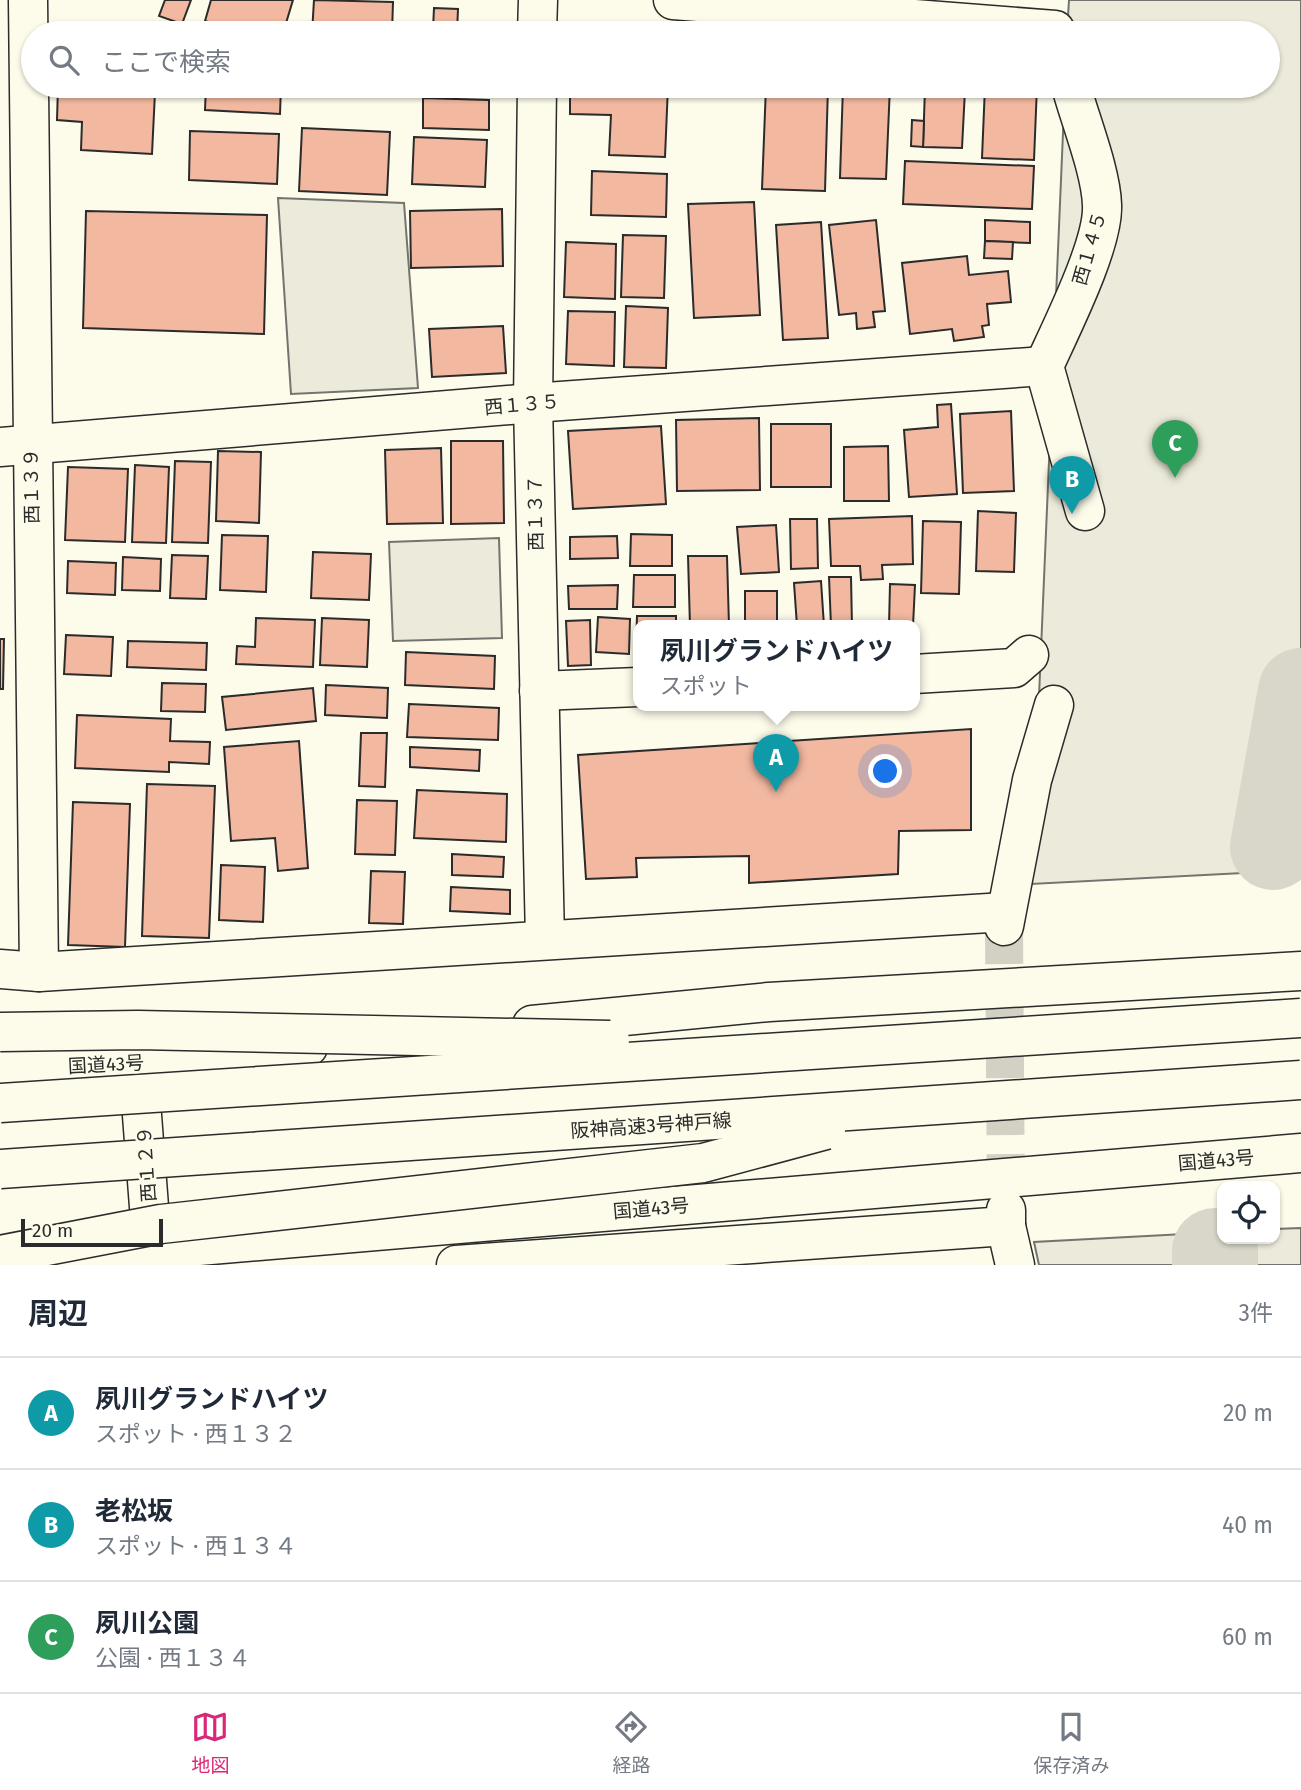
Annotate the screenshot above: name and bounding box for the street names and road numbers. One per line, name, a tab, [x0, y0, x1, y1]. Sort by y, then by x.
street label: 西１４５	[1068, 208, 1111, 288]
street label: 西１３５	[483, 390, 561, 419]
street label: 西１３９	[19, 448, 44, 524]
street label: 西１３７	[523, 475, 548, 551]
street label: 国道43号	[67, 1051, 145, 1078]
street label: 阪神高速3号神戸線	[570, 1108, 732, 1143]
street label: 西１２９	[132, 1125, 161, 1203]
street label: 国道43号	[1177, 1146, 1255, 1175]
street label: 国道43号	[612, 1194, 690, 1223]

